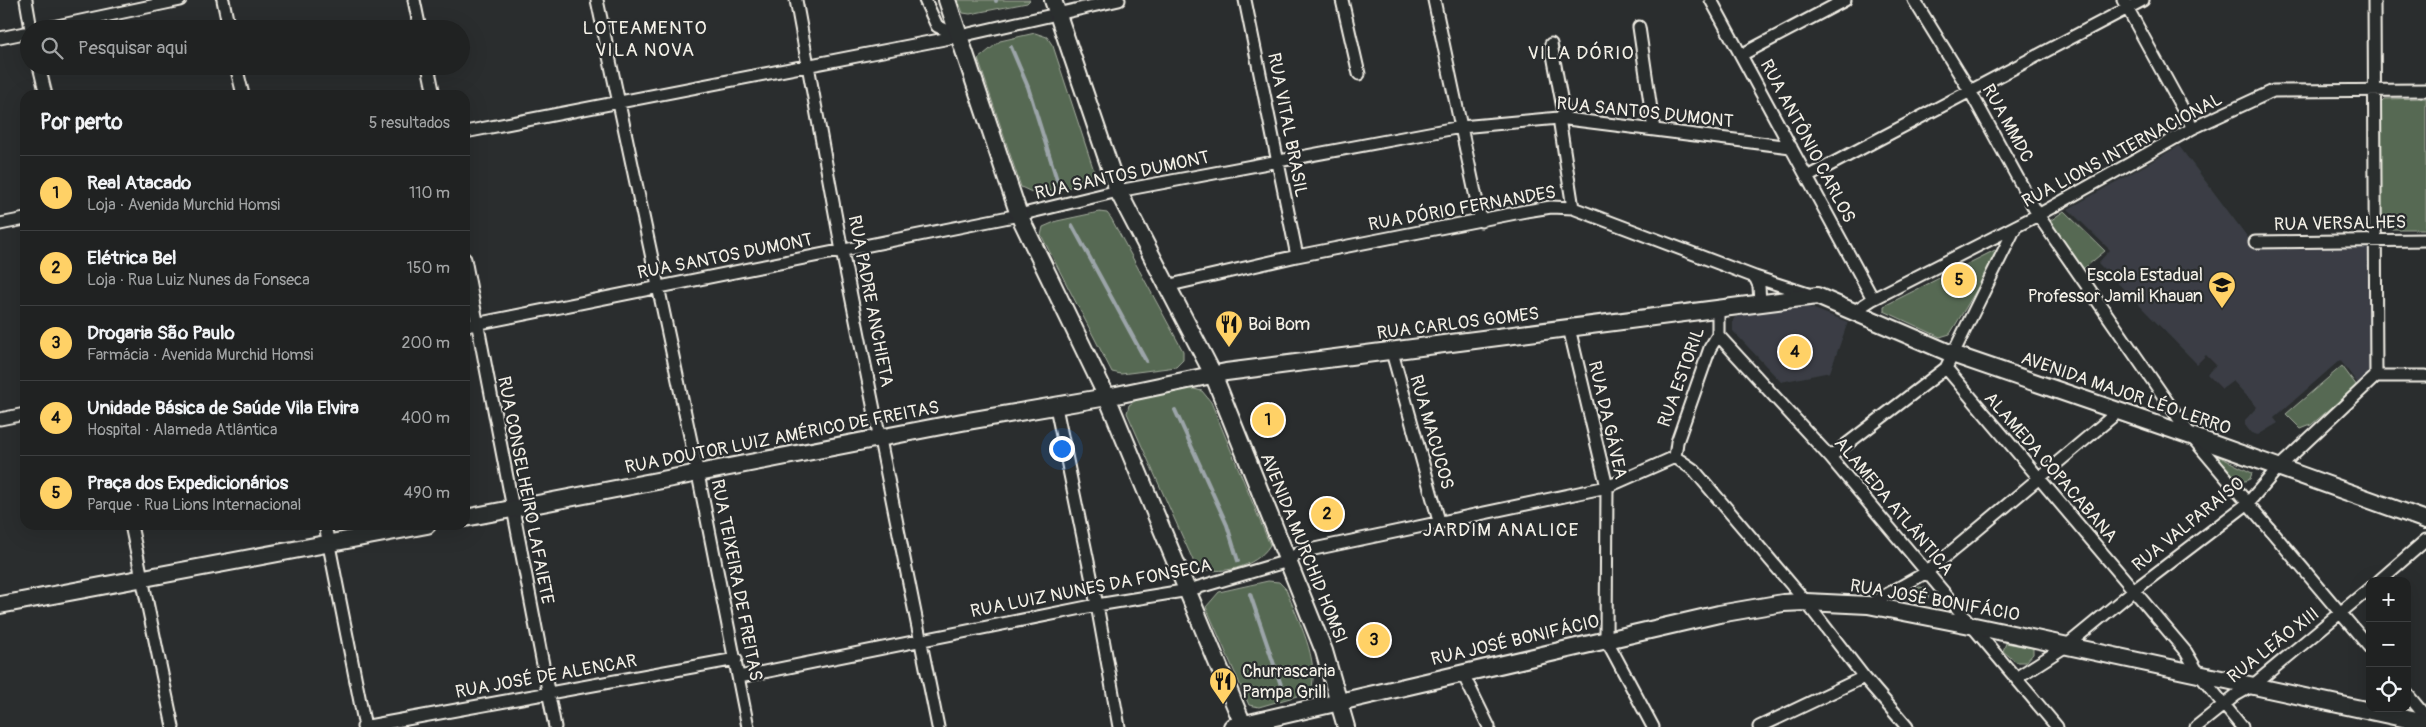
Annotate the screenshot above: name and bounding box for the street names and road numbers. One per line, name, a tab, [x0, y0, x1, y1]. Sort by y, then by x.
street label: RUA VITAL BRASIL	[1262, 51, 1313, 199]
street label: RUA ANTÔNIO CARLOS	[1755, 56, 1860, 227]
street label: RUA MMDC	[1977, 80, 2039, 167]
street label: RUA LIONS INTERNACIONAL	[2018, 88, 2226, 213]
street label: RUA SANTOS DUMONT	[1555, 92, 1735, 133]
street label: RUA SANTOS DUMONT	[1033, 146, 1211, 205]
street label: RUA DÓRIO FERNANDES	[1366, 180, 1558, 236]
street label: RUA VERSALHES	[2274, 211, 2406, 236]
street label: RUA PADRE ANCHIETA	[843, 213, 899, 389]
street label: RUA SANTOS DUMONT	[636, 228, 815, 285]
street label: RUA CARLOS GOMES	[1376, 302, 1541, 345]
street label: RUA ESTORIL	[1653, 324, 1710, 430]
street label: AVENIDA MAJOR LÉO LERRO	[2018, 347, 2234, 440]
street label: RUA DA GÁVEA	[1583, 359, 1632, 482]
street label: RUA MACUCOS	[1404, 372, 1459, 492]
street label: RUA CONSELHEIRO LAFAIETE	[492, 374, 559, 606]
street label: ALAMEDA COPACABANA	[1979, 387, 2123, 548]
street label: RUA DOUTOR LUIZ AMÉRICO DE FREITAS	[623, 396, 941, 479]
street label: ALAMEDA ATLÂNTICA	[1829, 432, 1959, 581]
street label: AVENIDA MURCHID HOMSI	[1255, 450, 1352, 647]
street label: RUA VALPARAISO	[2127, 472, 2249, 577]
street label: RUA TEIXEIRA DE FREITAS	[706, 477, 767, 683]
street label: RUA LUIZ NUNES DA FONSECA	[969, 554, 1214, 623]
street label: RUA JOSÉ BONIFÁCIO	[1848, 574, 2022, 627]
street label: RUA LEÃO XIII	[2223, 602, 2324, 688]
street label: RUA JOSÉ BONIFÁCIO	[1429, 610, 1601, 671]
street label: RUA JOSÉ DE ALENCAR	[454, 649, 639, 704]

